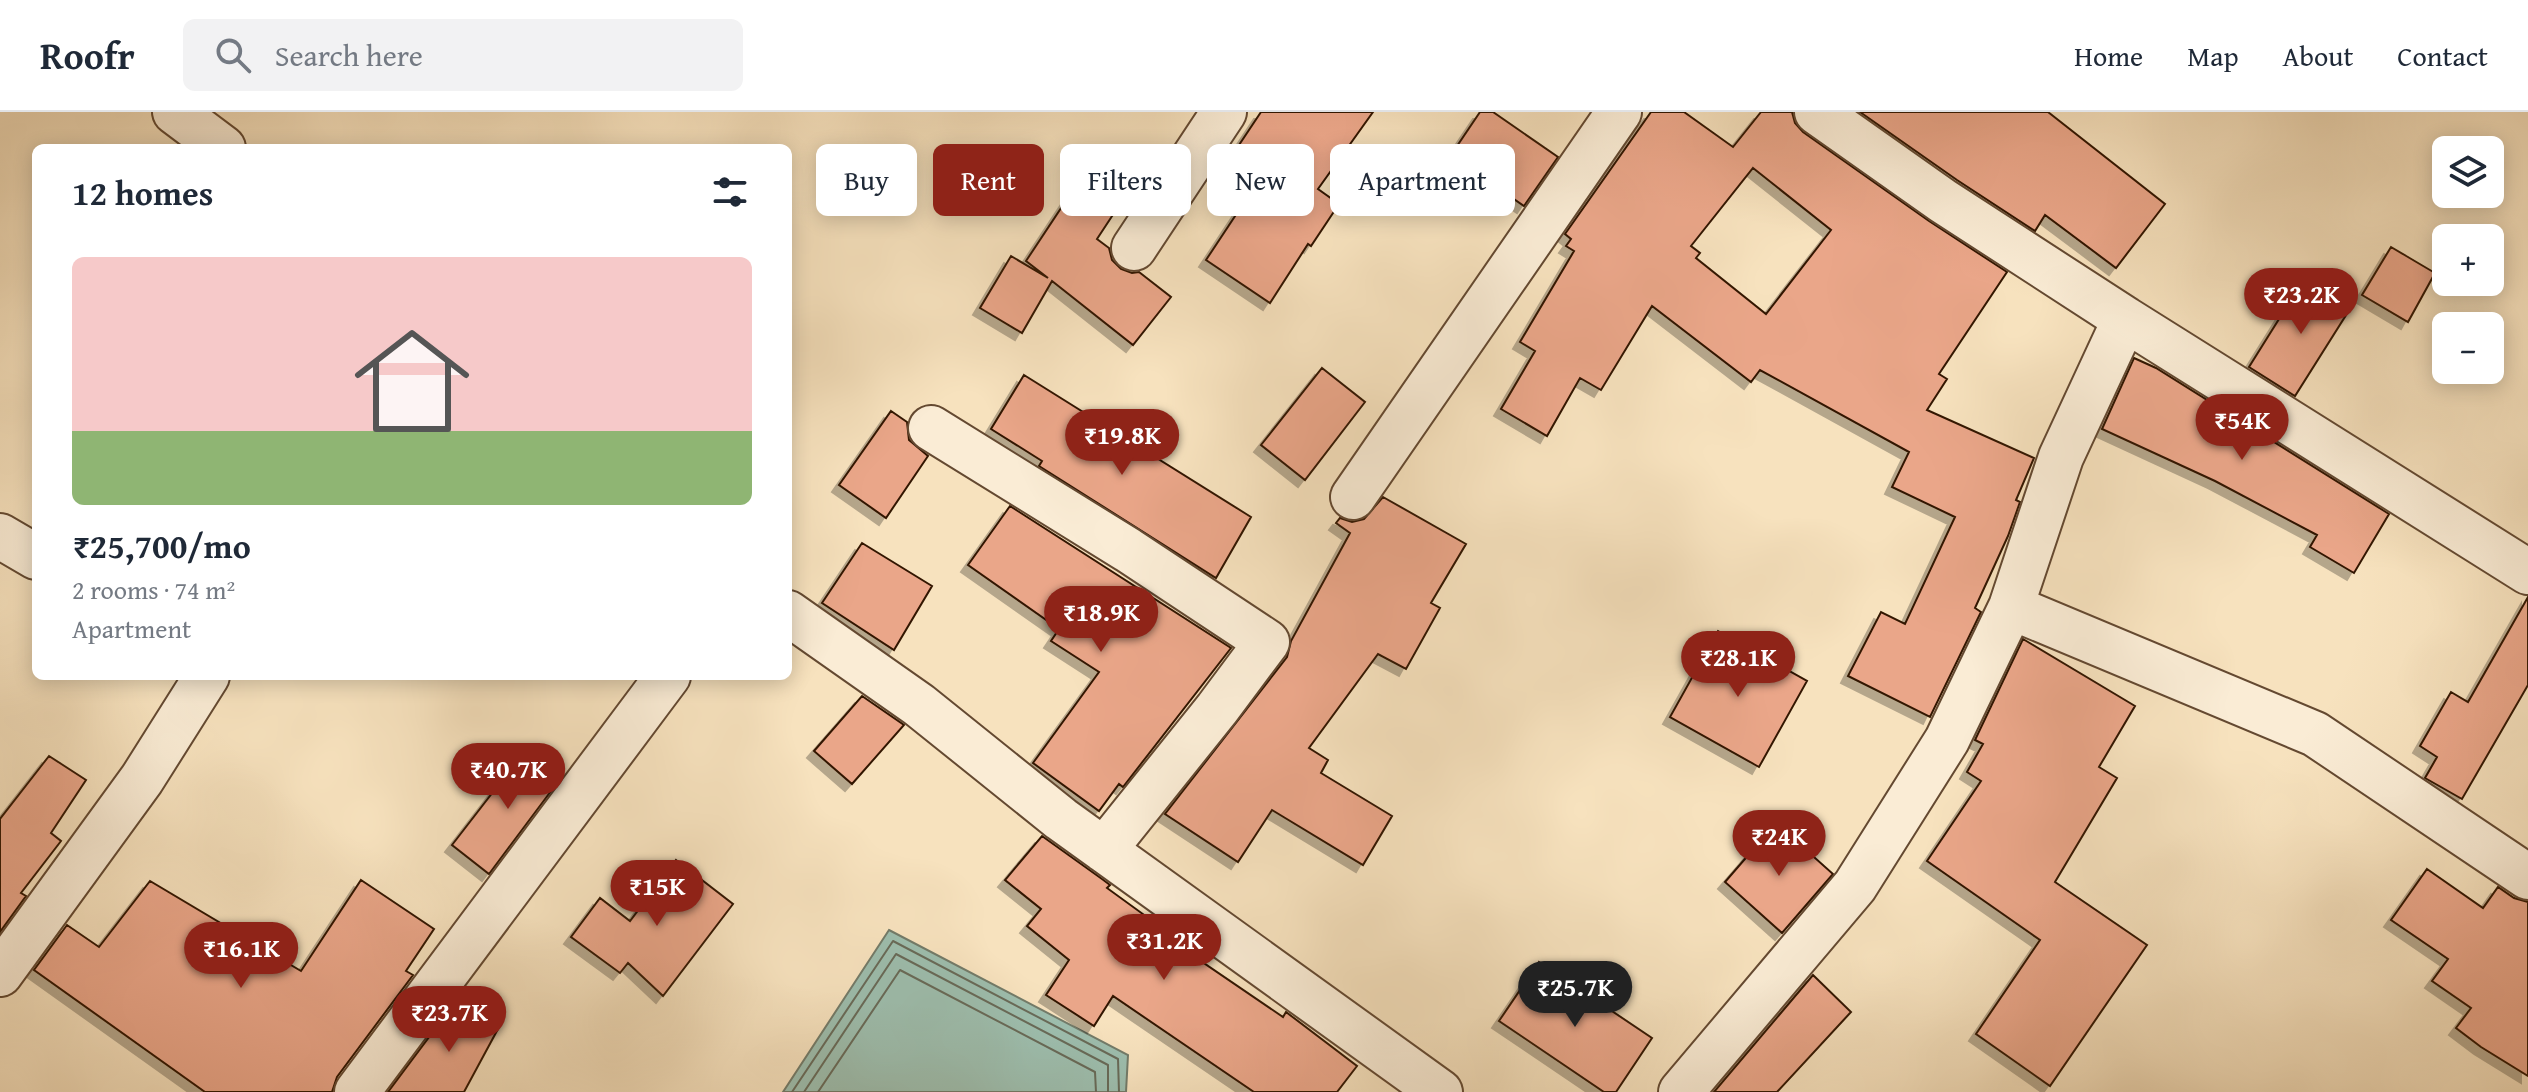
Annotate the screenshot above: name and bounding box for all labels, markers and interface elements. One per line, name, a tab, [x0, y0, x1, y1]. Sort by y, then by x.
search box	[183, 19, 743, 91]
text: Roofr	[40, 27, 135, 83]
icon: search	[211, 33, 255, 77]
text: Search here	[275, 33, 423, 77]
text: Home	[2074, 35, 2143, 76]
text: Map	[2187, 35, 2239, 76]
text: About	[2283, 35, 2353, 76]
text: Contact	[2397, 35, 2488, 76]
map controls	[2432, 136, 2504, 384]
button: layers	[2432, 136, 2504, 208]
chip: Buy	[816, 144, 917, 216]
chip: Rent	[933, 144, 1044, 216]
chip: Filters	[1060, 144, 1191, 216]
chip: New	[1207, 144, 1314, 216]
chip: Apartment	[1330, 144, 1515, 216]
text: 12 homes	[72, 168, 213, 217]
icon: filters	[708, 170, 752, 214]
button: +	[2432, 224, 2504, 296]
pin: ₹23.2K	[2236, 268, 2366, 336]
text: ₹23.2K	[2262, 274, 2340, 313]
icon: home	[340, 309, 484, 453]
button: −	[2432, 312, 2504, 384]
pin: ₹54K	[2195, 394, 2289, 462]
text: ₹54K	[2214, 400, 2270, 439]
pin: ₹19.8K	[1057, 409, 1187, 477]
text: ₹19.8K	[1083, 415, 1161, 454]
text: ₹25,700/mo	[72, 521, 251, 570]
text: 2 rooms · 74 m²	[72, 570, 235, 609]
pin: ₹18.9K	[1036, 586, 1166, 654]
text: ₹18.9K	[1062, 592, 1140, 631]
text: Apartment	[72, 609, 191, 648]
pin: ₹28.1K	[1673, 631, 1803, 699]
text: ₹28.1K	[1699, 637, 1777, 676]
pin: ₹40.7K	[443, 743, 573, 811]
text: ₹40.7K	[469, 749, 547, 788]
pin: ₹24K	[1732, 810, 1826, 878]
text: ₹24K	[1751, 816, 1807, 855]
pin: ₹15K	[610, 860, 704, 928]
text: ₹15K	[629, 866, 685, 905]
pin: ₹31.2K	[1099, 914, 1229, 982]
text: ₹31.2K	[1125, 920, 1203, 959]
pin: ₹16.1K	[176, 922, 306, 990]
text: ₹16.1K	[202, 928, 280, 967]
pin: ₹25.7K	[1510, 961, 1640, 1029]
text: ₹25.7K	[1536, 967, 1614, 1006]
pin: ₹23.7K	[384, 986, 514, 1054]
text: ₹23.7K	[410, 992, 488, 1031]

